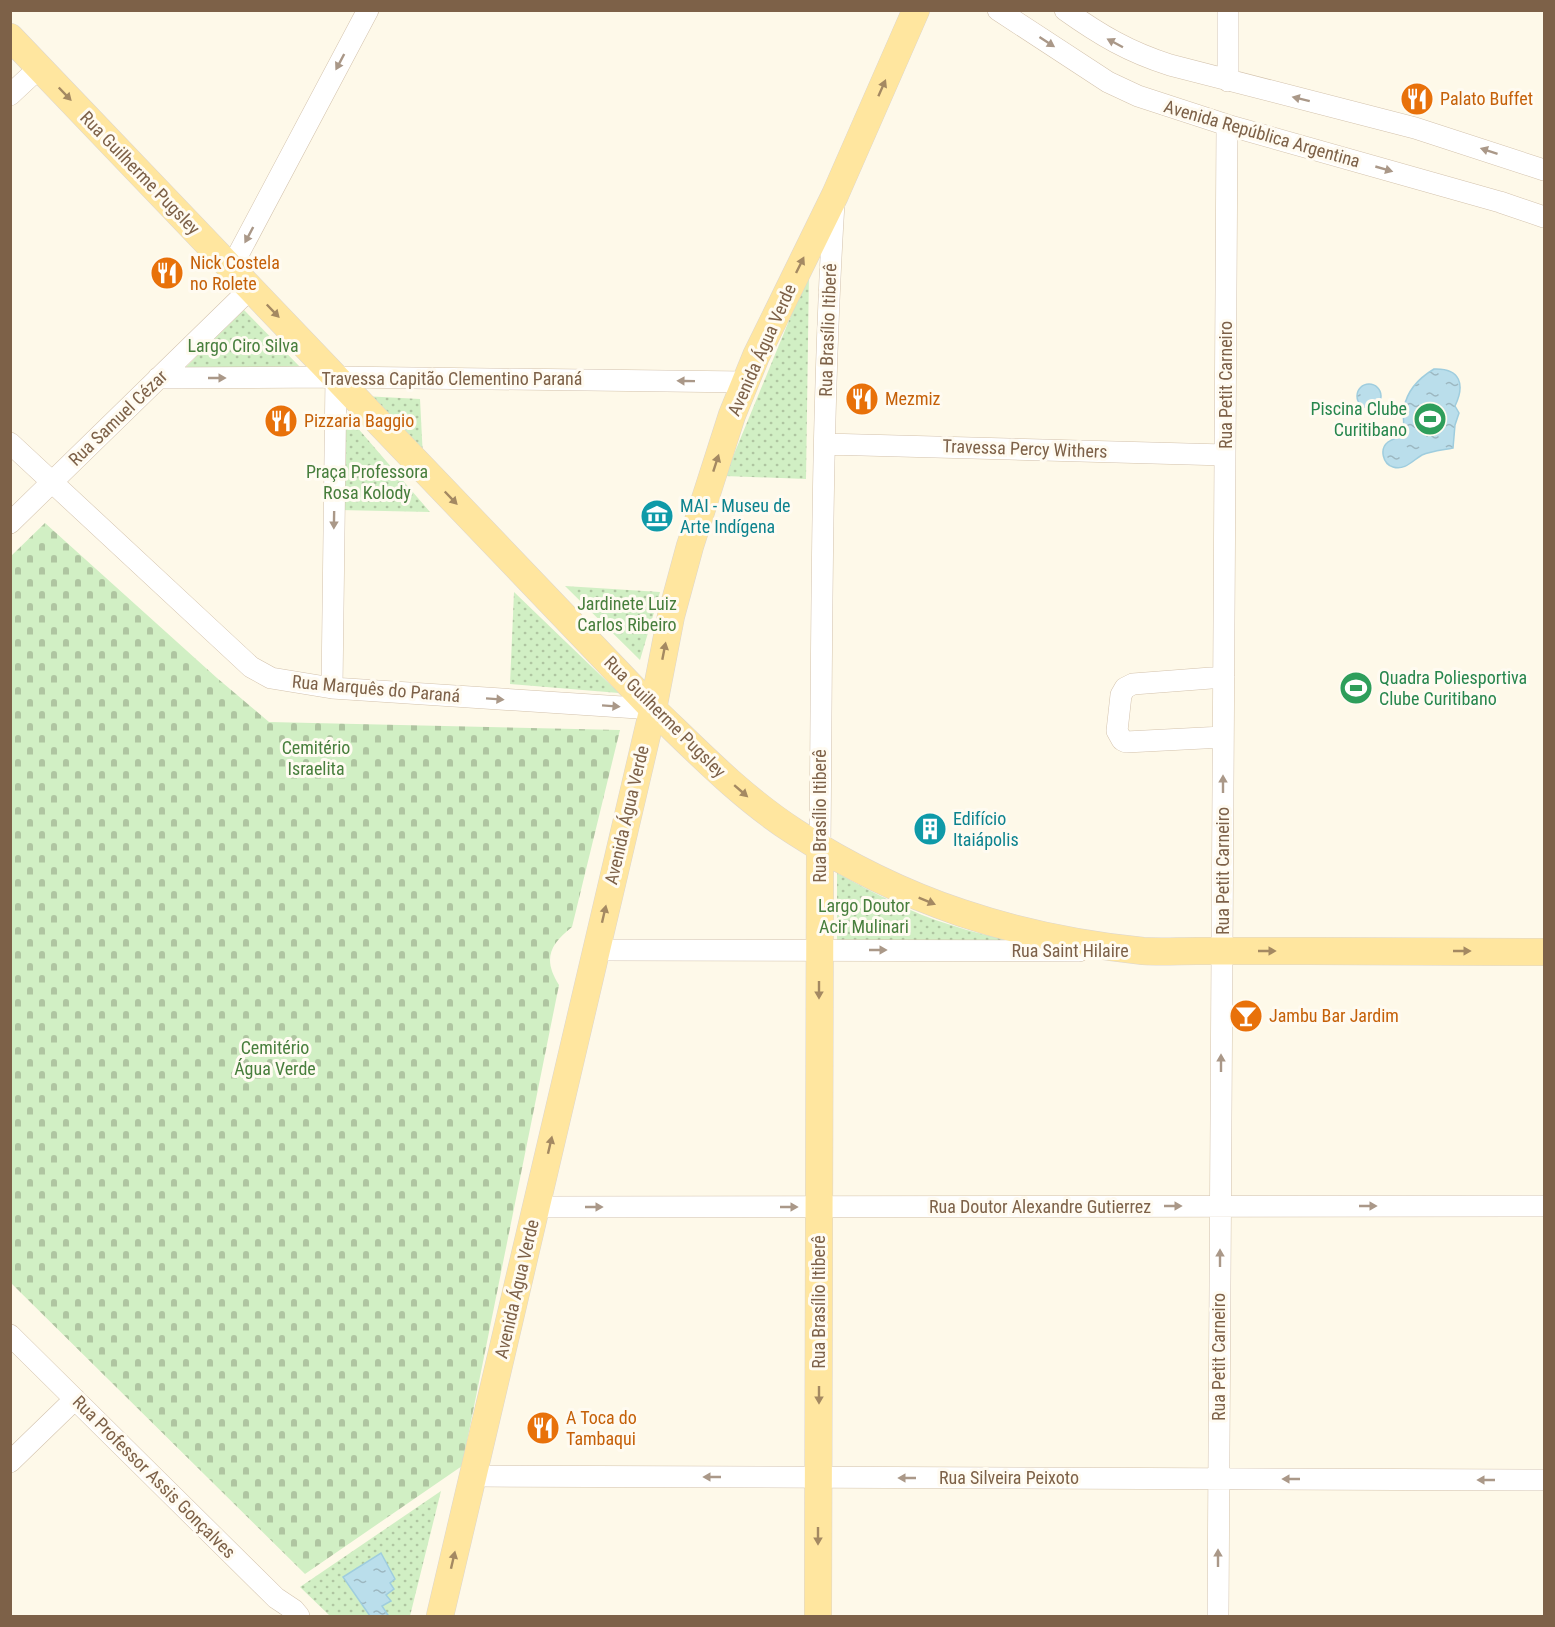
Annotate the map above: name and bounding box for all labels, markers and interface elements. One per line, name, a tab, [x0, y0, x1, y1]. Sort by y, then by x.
one-way arrow	[1039, 37, 1055, 48]
one-way arrow	[1106, 38, 1123, 48]
one-way arrow	[335, 54, 345, 71]
one-way arrow	[878, 79, 887, 97]
restaurant icon: Palato Buffet	[1399, 81, 1435, 117]
one-way arrow	[58, 87, 72, 101]
place label: Palato Buffet	[1440, 88, 1533, 109]
one-way arrow	[1292, 94, 1310, 104]
street label: Avenida República Argentina	[1162, 95, 1363, 172]
street label: Rua Guilherme Pugsley	[76, 107, 205, 239]
one-way arrow	[1480, 145, 1498, 155]
one-way arrow	[1375, 165, 1393, 175]
one-way arrow	[244, 226, 254, 243]
place label: Nick Costela no Rolete	[190, 252, 280, 294]
restaurant icon: Nick Costela no Rolete	[149, 255, 185, 291]
one-way arrow	[795, 256, 805, 274]
street label: Rua Brasílio Itiberê	[815, 263, 840, 397]
street label: Avenida Água Verde	[723, 281, 800, 419]
one-way arrow	[265, 304, 279, 318]
street label: Rua Petit Carneiro	[1215, 321, 1236, 449]
park label: Largo Ciro Silva	[187, 335, 299, 356]
street label: Rua Samuel Cézar	[64, 365, 172, 470]
street label: Travessa Capitão Clementino Paraná	[322, 368, 582, 389]
one-way arrow	[207, 373, 226, 383]
one-way arrow	[677, 376, 696, 386]
restaurant icon: Mezmiz	[844, 381, 880, 417]
place label: Mezmiz	[885, 388, 941, 409]
place label: Piscina Clube Curitibano	[1310, 398, 1407, 440]
sports icon: Piscina Clube Curitibano	[1412, 401, 1448, 437]
restaurant icon: Pizzaria Baggio	[263, 403, 299, 439]
place label: Pizzaria Baggio	[304, 410, 414, 431]
street label: Travessa Percy Withers	[942, 435, 1108, 462]
one-way arrow	[712, 454, 721, 472]
park label: Praça Professora Rosa Kolody	[306, 461, 428, 503]
one-way arrow	[444, 490, 458, 505]
place label: MAI - Museu de Arte Indígena	[680, 495, 791, 537]
museum icon: MAI - Museu de Arte Indígena	[639, 498, 675, 534]
one-way arrow	[329, 510, 339, 529]
park label: Jardinete Luiz Carlos Ribeiro	[577, 593, 677, 635]
one-way arrow	[660, 641, 669, 660]
street label: Rua Guilherme Pugsley	[600, 652, 731, 782]
place label: Quadra Poliesportiva Clube Curitibano	[1379, 667, 1527, 709]
sports icon: Quadra Poliesportiva Clube Curitibano	[1338, 670, 1374, 706]
street label: Rua Marquês do Paraná	[291, 671, 461, 706]
one-way arrow	[486, 694, 505, 703]
one-way arrow	[601, 701, 620, 711]
park label: Cemitério Israelita	[282, 737, 350, 779]
street label: Avenida Água Verde	[600, 743, 653, 886]
street label: Rua Brasílio Itiberê	[809, 749, 830, 883]
one-way arrow	[1218, 775, 1228, 794]
one-way arrow	[733, 785, 749, 798]
street label: Rua Petit Carneiro	[1212, 807, 1233, 935]
place label: Edifício Itaiápolis	[953, 808, 1019, 850]
building icon: Edifício Itaiápolis	[912, 811, 948, 847]
park label: Largo Doutor Acir Mulinari	[818, 895, 911, 937]
one-way arrow	[918, 896, 936, 906]
one-way arrow	[600, 905, 610, 923]
street label: Rua Saint Hilaire	[1011, 940, 1129, 961]
one-way arrow	[869, 945, 888, 955]
one-way arrow	[1257, 946, 1276, 956]
one-way arrow	[1452, 946, 1471, 956]
one-way arrow	[815, 980, 824, 999]
bar icon: Jambu Bar Jardim	[1228, 998, 1264, 1034]
place label: Jambu Bar Jardim	[1269, 1005, 1399, 1026]
park label: Cemitério Água Verde	[234, 1037, 316, 1079]
one-way arrow	[1216, 1054, 1226, 1073]
one-way arrow	[546, 1136, 556, 1154]
street label: Rua Doutor Alexandre Gutierrez	[929, 1196, 1151, 1217]
one-way arrow	[1359, 1201, 1378, 1211]
one-way arrow	[585, 1202, 604, 1212]
one-way arrow	[780, 1202, 799, 1212]
one-way arrow	[1164, 1202, 1183, 1211]
street label: Avenida Água Verde	[490, 1217, 543, 1360]
street label: Rua Brasílio Itiberê	[808, 1235, 829, 1369]
one-way arrow	[1215, 1249, 1225, 1268]
street label: Rua Petit Carneiro	[1208, 1293, 1229, 1421]
one-way arrow	[814, 1385, 824, 1404]
street label: Rua Professor Assis Gonçalves	[69, 1391, 240, 1562]
place label: A Toca do Tambaqui	[566, 1407, 637, 1449]
restaurant icon: A Toca do Tambaqui	[525, 1410, 561, 1446]
street label: Rua Silveira Peixoto	[939, 1467, 1079, 1488]
one-way arrow	[703, 1472, 722, 1482]
one-way arrow	[898, 1473, 917, 1483]
one-way arrow	[1282, 1474, 1301, 1484]
one-way arrow	[1477, 1475, 1496, 1485]
one-way arrow	[813, 1527, 823, 1546]
one-way arrow	[1213, 1549, 1223, 1568]
one-way arrow	[449, 1550, 458, 1569]

